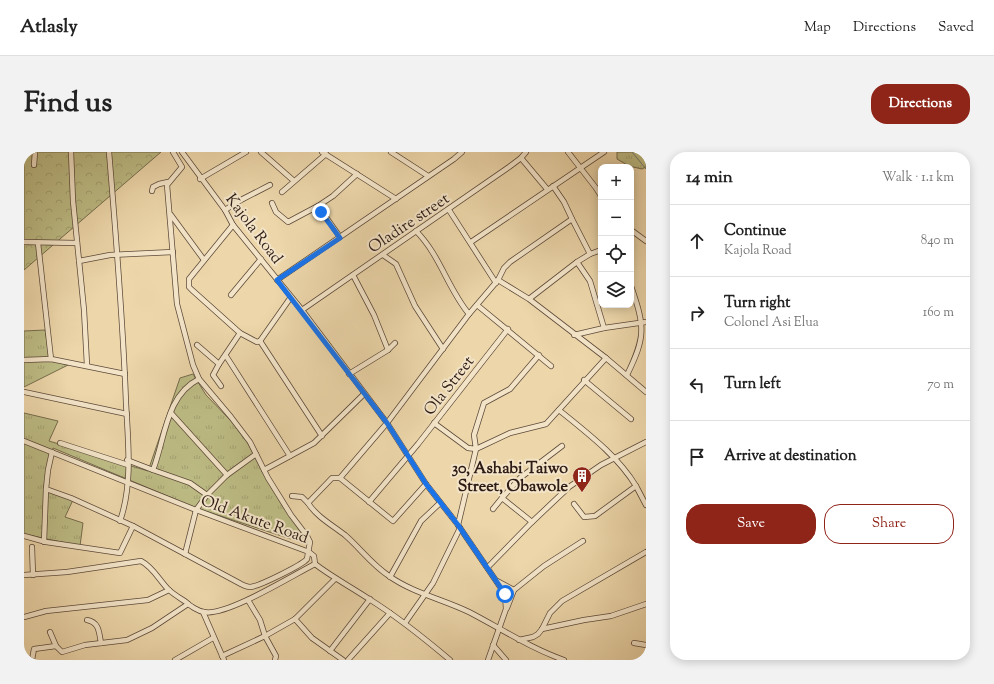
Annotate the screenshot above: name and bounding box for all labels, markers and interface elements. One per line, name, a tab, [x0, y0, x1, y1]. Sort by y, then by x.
text: Atlasly	[20, 14, 78, 41]
text: Map	[804, 18, 831, 38]
text: Directions	[853, 18, 916, 38]
text: Saved	[938, 18, 974, 38]
text: Find us	[24, 84, 112, 124]
button: Directions	[871, 84, 970, 124]
map controls	[598, 164, 634, 308]
button: +	[598, 164, 634, 200]
text: 14 min	[686, 166, 733, 190]
text: Walk · 1.1 km	[882, 169, 954, 187]
street label: Oladire street	[364, 188, 455, 260]
street label: Kajola Road	[219, 189, 287, 270]
button: −	[598, 200, 634, 236]
route end	[312, 203, 330, 221]
text: Continue	[724, 221, 786, 242]
icon: ahead	[686, 230, 708, 252]
text: 840 m	[921, 232, 954, 250]
button: locate	[598, 236, 634, 272]
text: Kajola Road	[724, 242, 792, 260]
button: layers	[598, 272, 634, 308]
text: Turn right	[724, 293, 790, 314]
icon: right	[686, 302, 708, 324]
text: 160 m	[923, 304, 954, 322]
text: Colonel Asi Elua	[724, 314, 819, 332]
street label: Ola Street	[419, 351, 481, 421]
icon: left	[686, 374, 708, 396]
text: Turn left	[724, 374, 781, 395]
text: 70 m	[927, 376, 954, 394]
icon: arrive	[686, 446, 708, 468]
text: Arrive at destination	[724, 446, 857, 467]
place label: 30, Ashabi Taiwo Street, Obawole	[452, 458, 569, 499]
building icon: 30, Ashabi Taiwo Street, Obawole	[571, 465, 593, 493]
street label: Old Akute Road	[197, 490, 311, 551]
button: Save	[686, 504, 816, 544]
button: Share	[824, 504, 954, 544]
route start	[496, 585, 514, 603]

